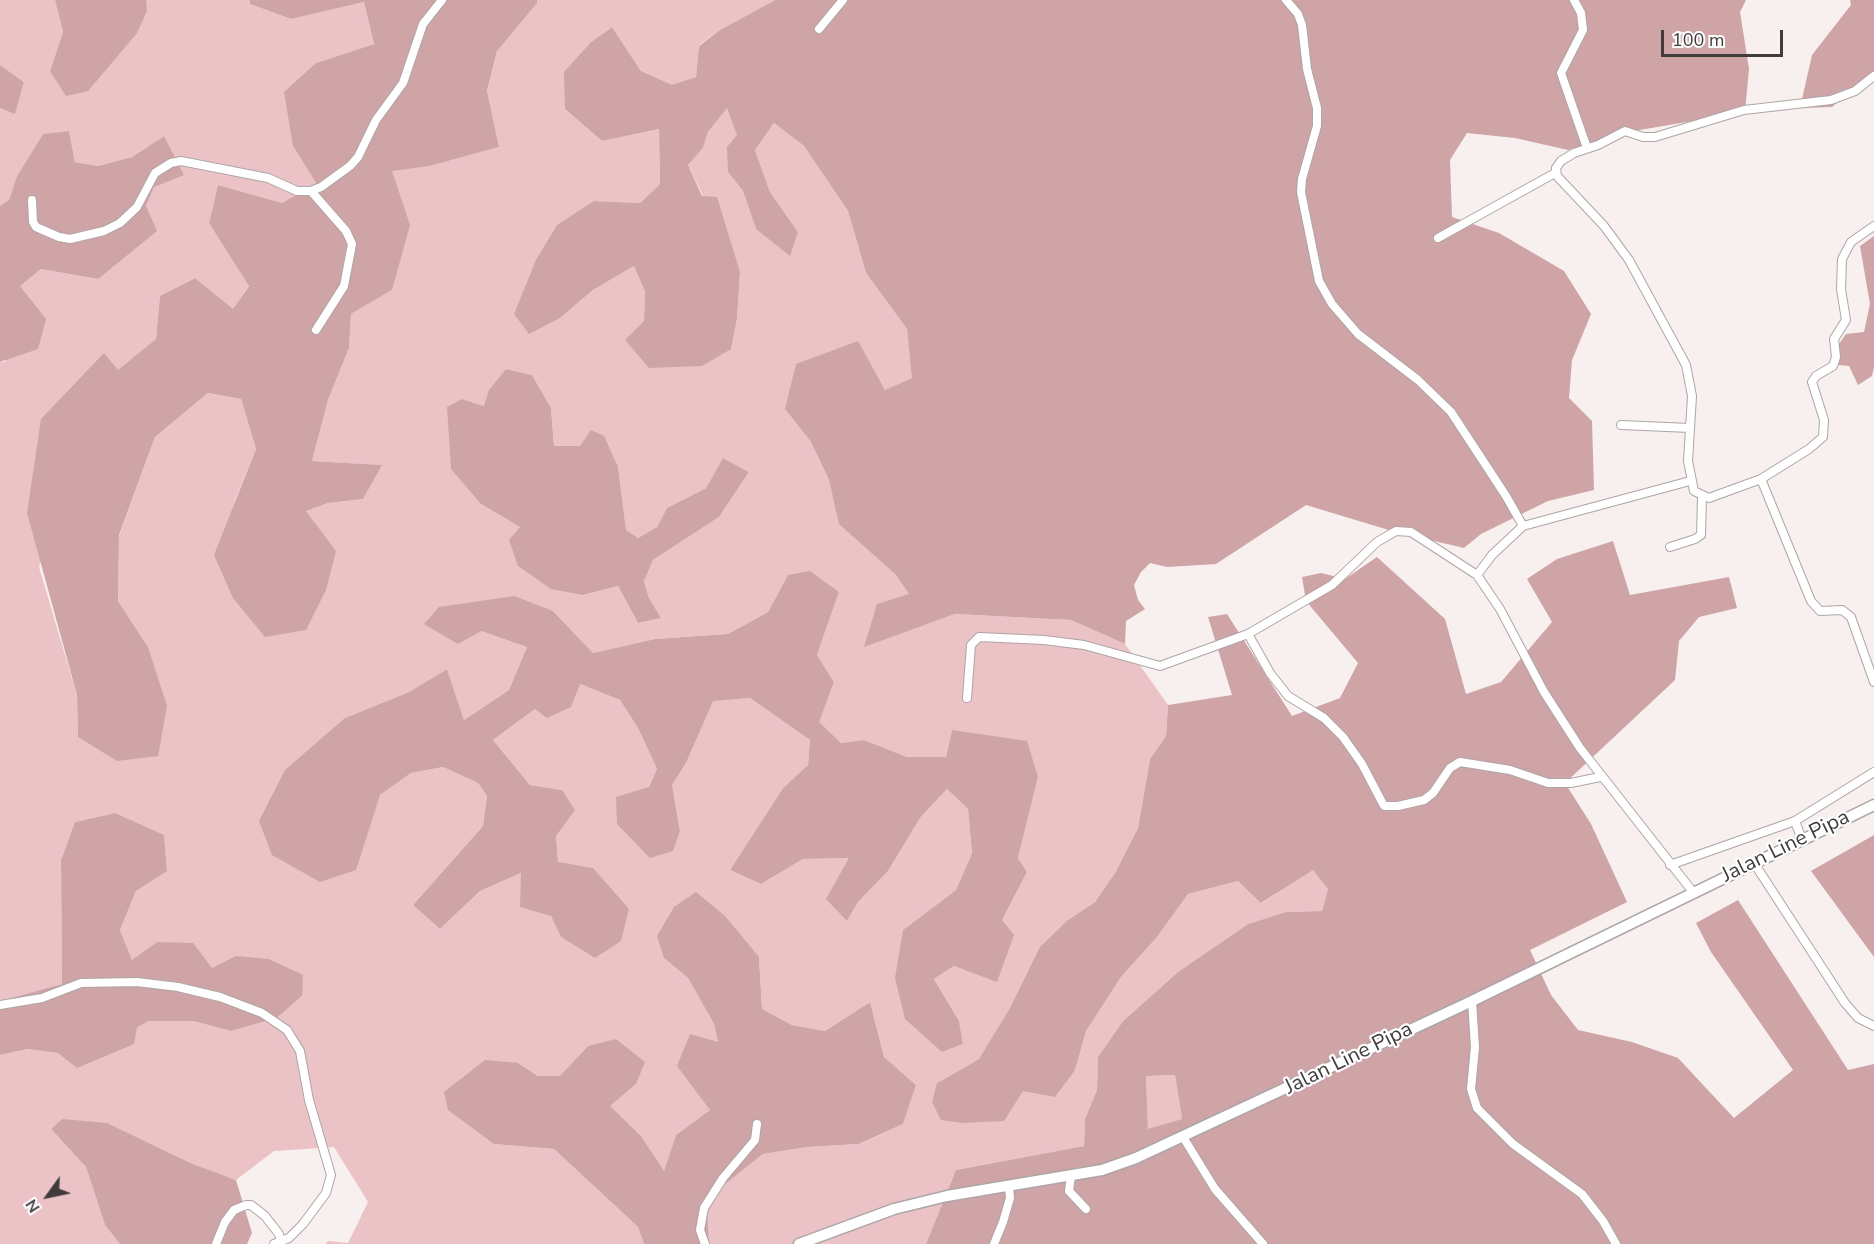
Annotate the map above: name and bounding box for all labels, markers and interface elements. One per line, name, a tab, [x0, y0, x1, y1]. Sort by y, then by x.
scale bar	[1664, 18, 1786, 56]
text: 100 m	[1672, 28, 1724, 52]
street label: Jalan Line Pipa	[1718, 805, 1854, 889]
street label: Jalan Line Pipa	[1281, 1017, 1417, 1101]
north arrow	[18, 1166, 78, 1226]
text: N	[20, 1195, 45, 1217]

